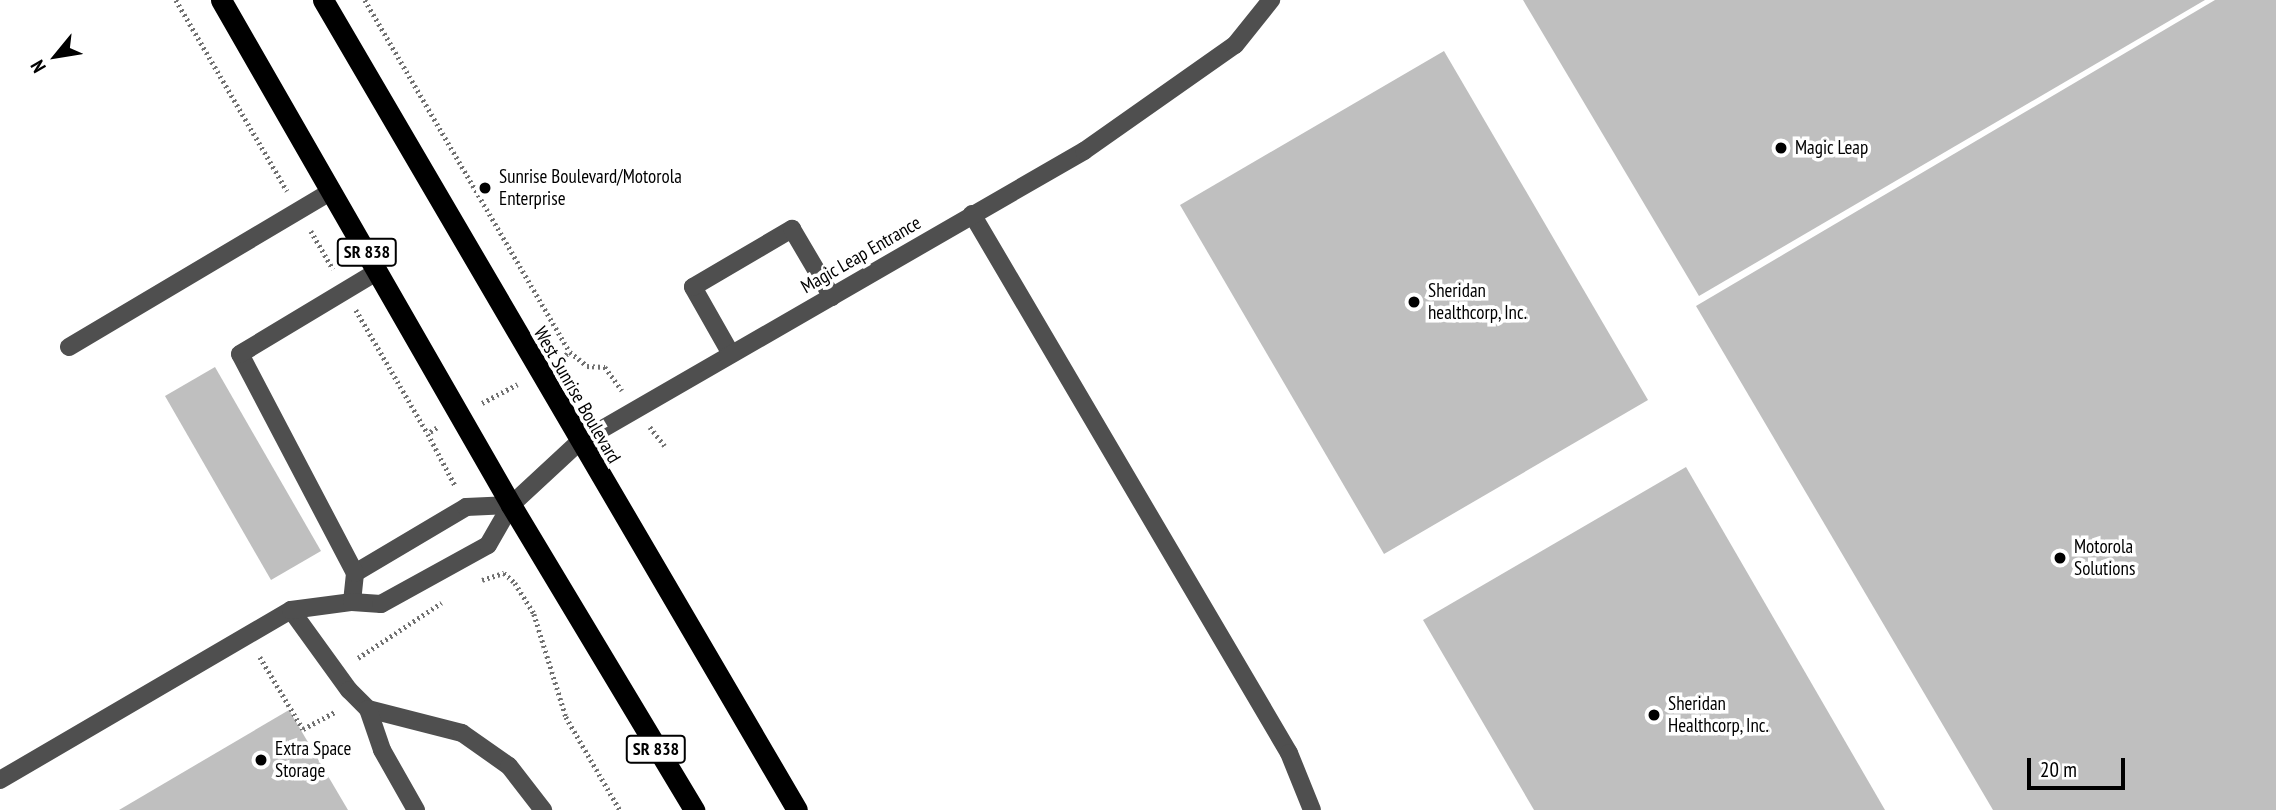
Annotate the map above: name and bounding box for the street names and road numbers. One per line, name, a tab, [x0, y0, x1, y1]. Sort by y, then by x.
street label: Magic Leap Entrance	[797, 211, 925, 299]
road number: SR 838	[336, 238, 398, 266]
street label: West Sunrise Boulevard	[529, 323, 625, 467]
road number: SR 838	[624, 734, 688, 764]

